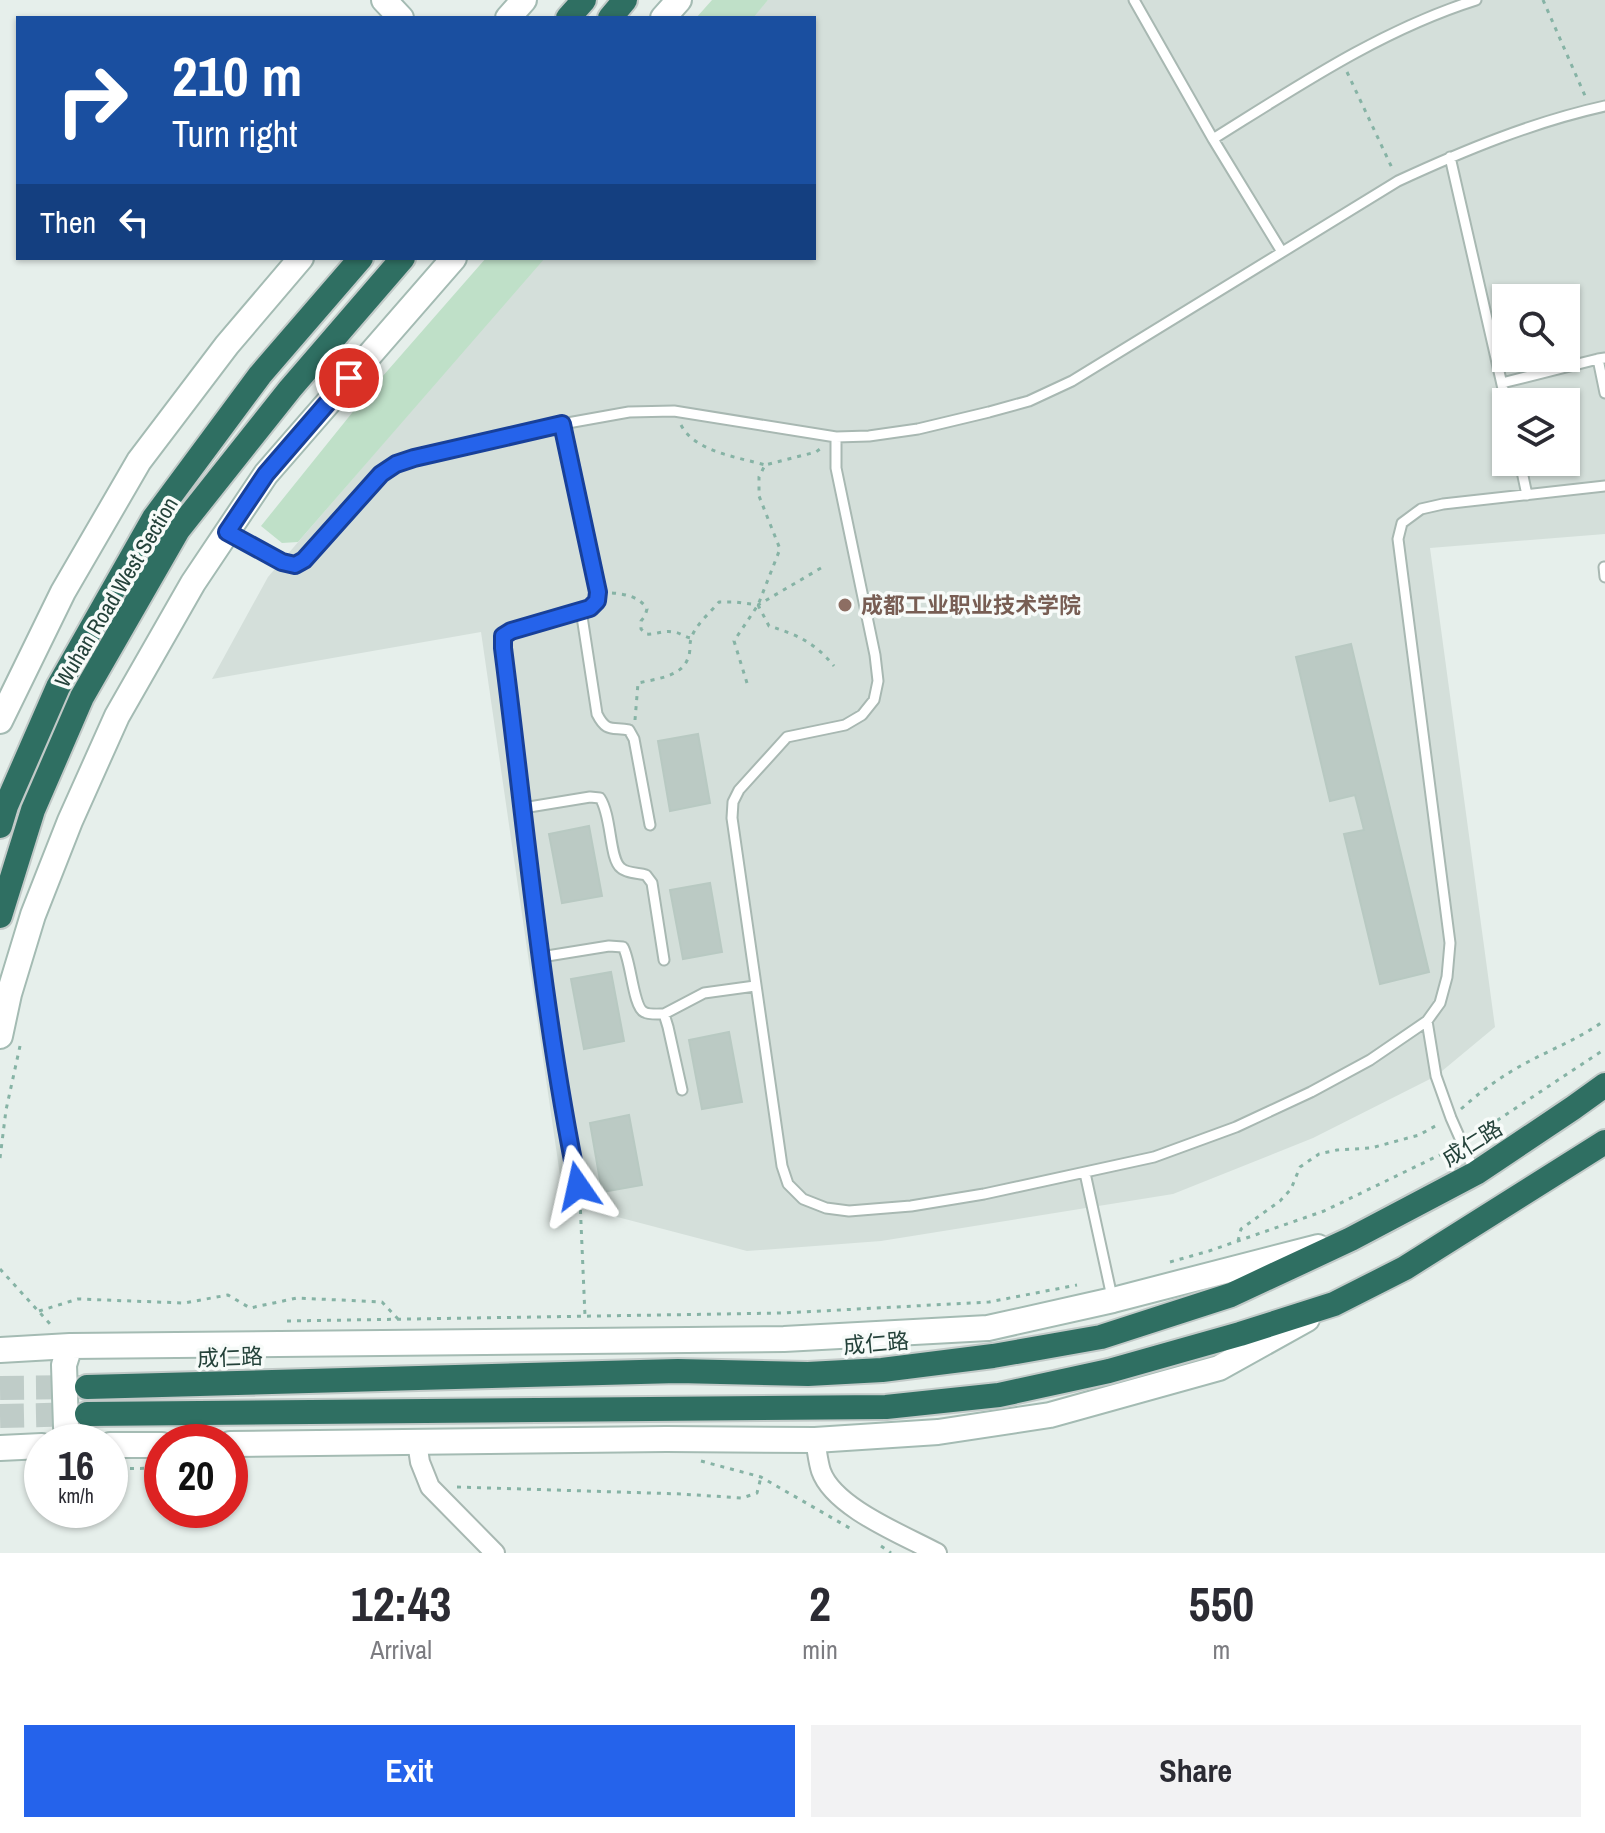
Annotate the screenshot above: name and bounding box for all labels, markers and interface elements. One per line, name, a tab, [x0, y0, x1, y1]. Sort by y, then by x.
text: 210 m	[172, 38, 302, 113]
icon: right	[40, 48, 144, 152]
text: Turn right	[172, 110, 297, 158]
icon: left	[112, 200, 156, 244]
text: Then	[40, 202, 96, 242]
map controls	[1492, 284, 1580, 476]
button: search	[1492, 284, 1580, 372]
pin	[315, 344, 383, 412]
icon: arrive	[327, 356, 371, 400]
button: layers	[1492, 388, 1580, 476]
street label: Wuhan Road West Section	[47, 491, 185, 693]
place label: 成都工业职业技术学院	[861, 590, 1081, 620]
marker: 成都工业职业技术学院	[836, 596, 854, 614]
street label: 成仁路	[1436, 1113, 1508, 1173]
position arrow	[536, 1144, 620, 1228]
street label: 成仁路	[842, 1325, 910, 1361]
street label: 成仁路	[196, 1341, 264, 1373]
speed limit sign: 20	[144, 1424, 248, 1528]
text: 16	[58, 1439, 94, 1492]
text: km/h	[58, 1482, 94, 1509]
text: 12:43	[351, 1571, 451, 1636]
text: 2	[809, 1571, 831, 1636]
text: 550	[1189, 1571, 1254, 1636]
text: Arrival	[370, 1632, 432, 1667]
text: min	[802, 1632, 838, 1667]
text: m	[1213, 1632, 1230, 1667]
button: Exit	[24, 1725, 795, 1817]
button: Share	[811, 1725, 1581, 1817]

